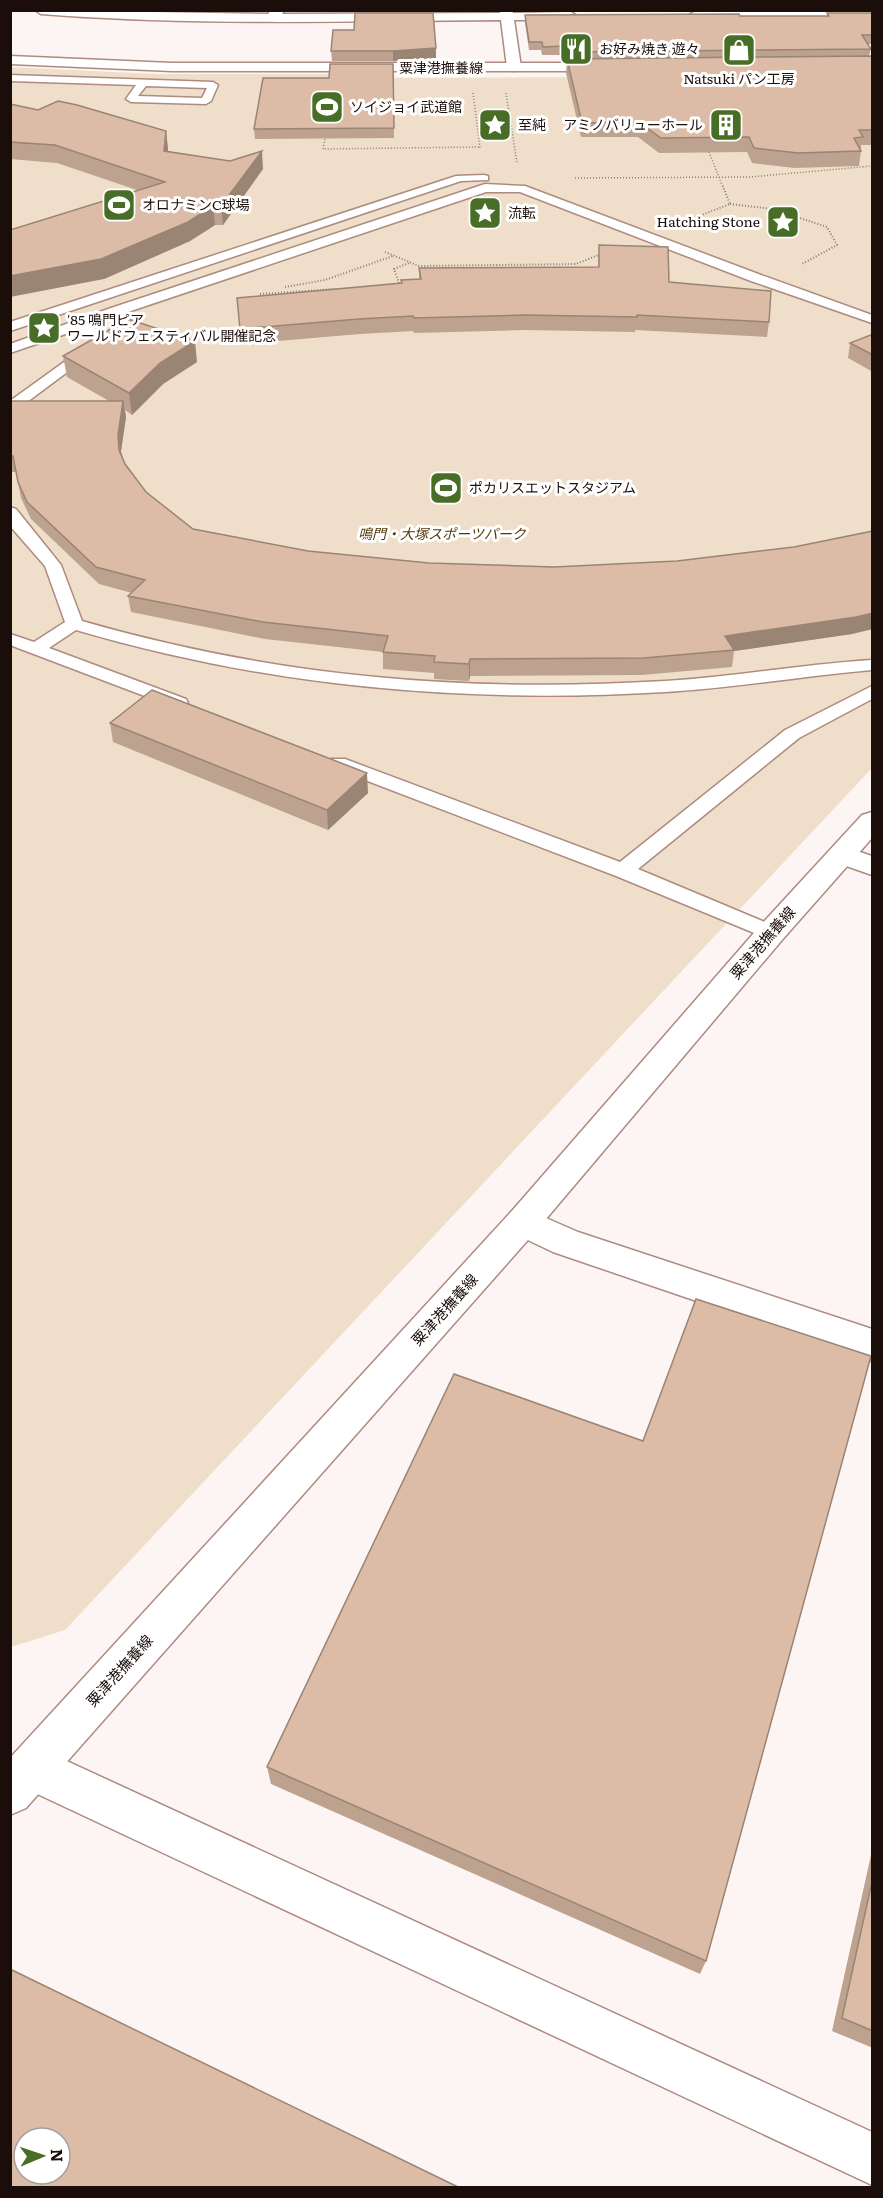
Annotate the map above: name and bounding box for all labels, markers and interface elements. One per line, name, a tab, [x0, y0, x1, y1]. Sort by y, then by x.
restaurant icon: お好み焼き 遊々	[558, 31, 594, 67]
shop icon: Natsuki パン工房	[721, 32, 757, 68]
place label: お好み焼き 遊々	[599, 38, 700, 58]
street label: 粟津港撫養線	[399, 57, 483, 77]
place label: Natsuki パン工房	[683, 68, 795, 88]
sports icon: ソイジョイ武道館	[309, 89, 345, 125]
place label: ソイジョイ武道館	[350, 96, 462, 116]
place icon: 至純	[477, 107, 513, 143]
building icon: アミノバリューホール	[708, 107, 744, 143]
place label: 至純	[518, 114, 546, 134]
place label: アミノバリューホール	[563, 114, 703, 134]
sports icon: オロナミンC球場	[101, 187, 137, 223]
place label: オロナミンC球場	[142, 194, 250, 214]
place icon: 流転	[467, 195, 503, 231]
place label: 流転	[508, 202, 536, 222]
place icon: Hatching Stone	[765, 204, 801, 240]
place label: Hatching Stone	[657, 211, 760, 231]
place label: '85 鳴門ピア ワールドフェスティバル開催記念	[67, 309, 276, 345]
place icon: '85 鳴門ピア ワールドフェスティバル開催記念	[26, 310, 62, 346]
sports icon: ポカリスエットスタジアム	[428, 470, 464, 506]
place label: ポカリスエットスタジアム	[469, 477, 636, 497]
park label: 鳴門・大塚スポーツパーク	[358, 523, 527, 543]
street label: 粟津港撫養線	[724, 901, 800, 984]
street label: 粟津港撫養線	[405, 1268, 483, 1350]
street label: 粟津港撫養線	[80, 1629, 158, 1711]
north arrow	[12, 2126, 72, 2186]
text: N	[46, 2148, 70, 2163]

